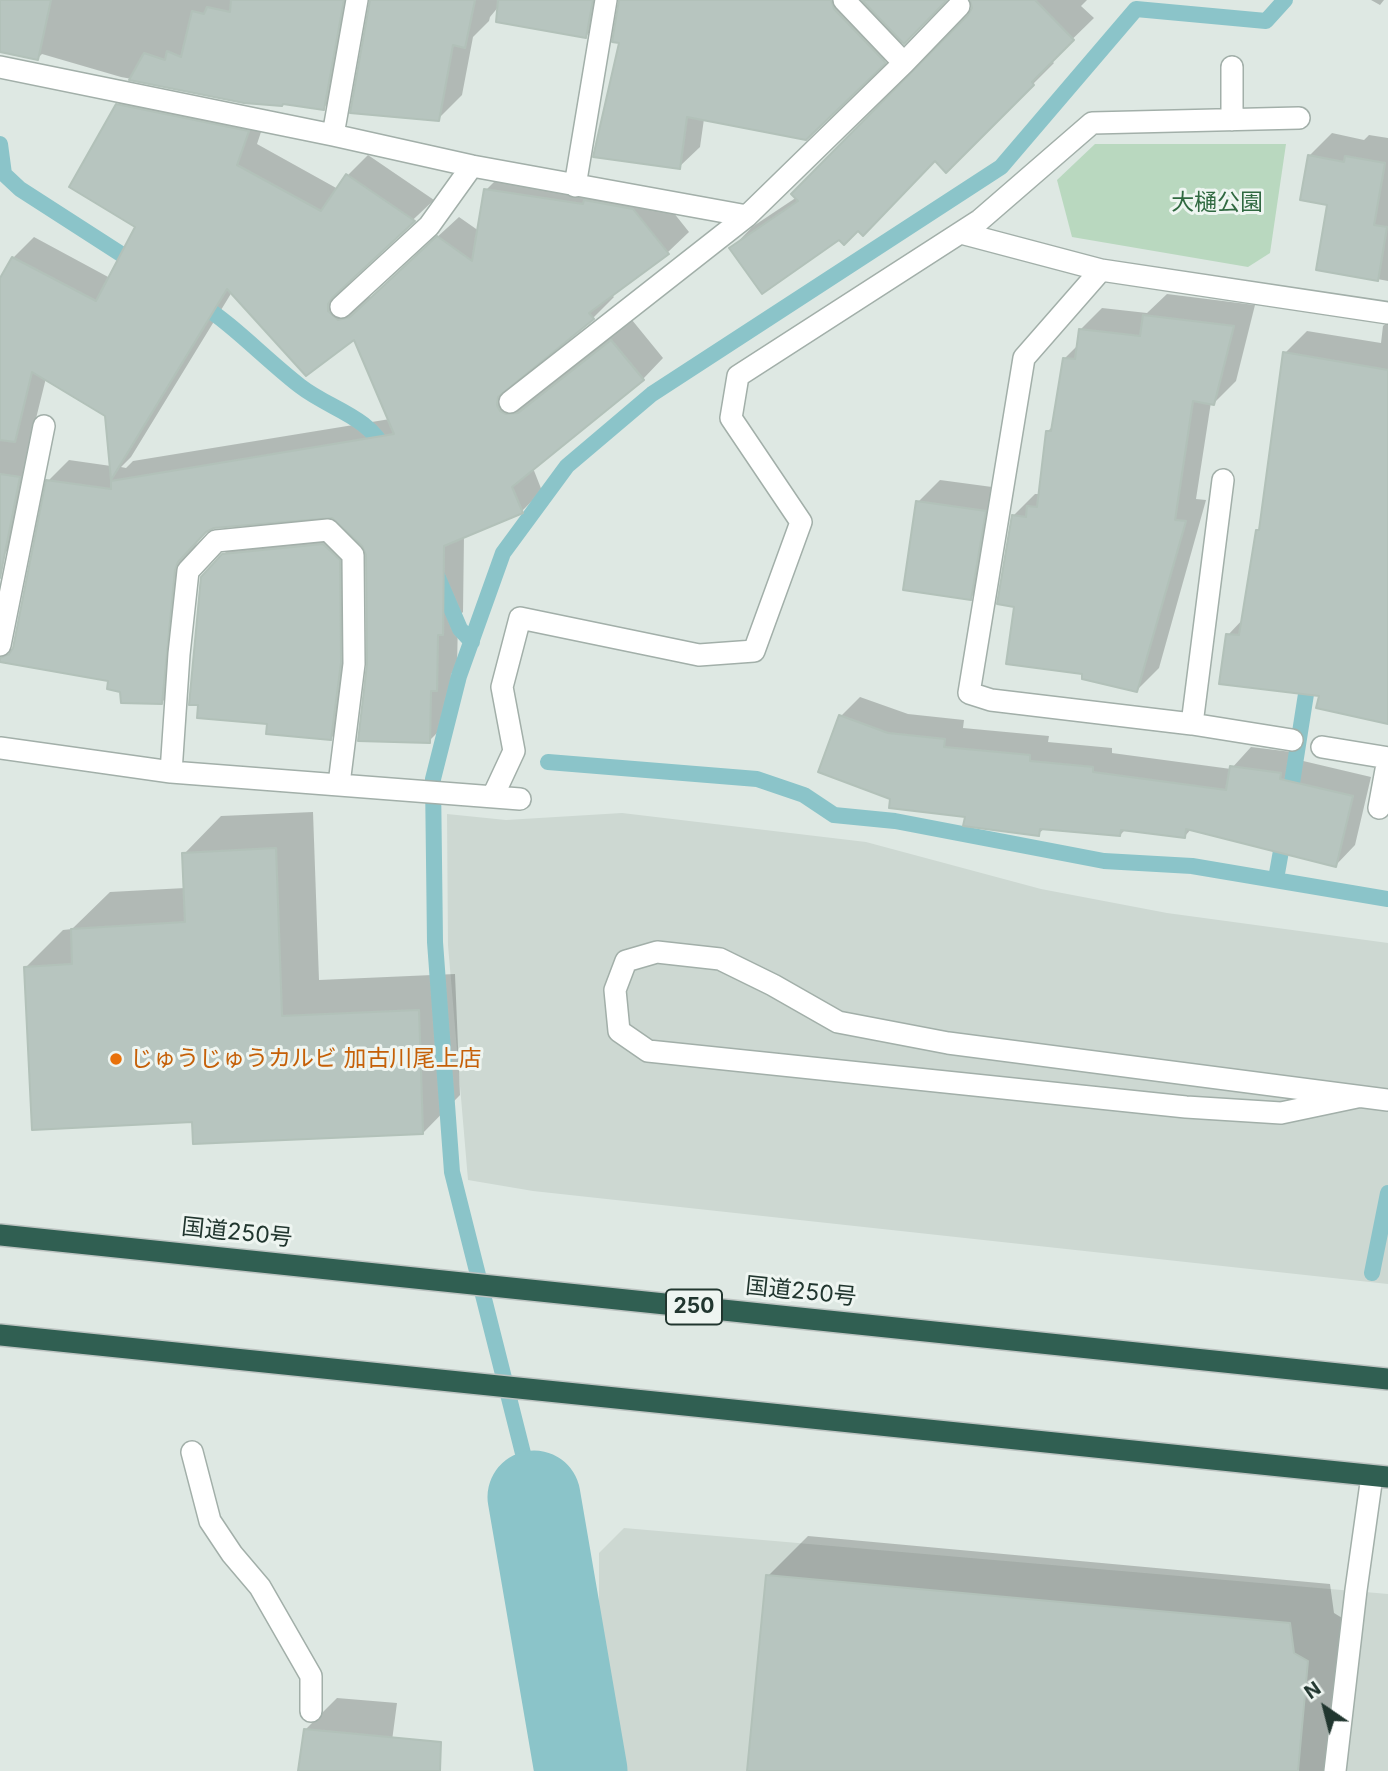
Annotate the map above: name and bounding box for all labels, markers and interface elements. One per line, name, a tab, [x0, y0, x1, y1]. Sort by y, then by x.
park label: 大樋公園	[1171, 189, 1263, 217]
place label: じゅうじゅうカルビ 加古川尾上店	[130, 1045, 481, 1073]
marker: じゅうじゅうカルビ 加古川尾上店	[108, 1051, 124, 1067]
street label: 国道250号	[180, 1213, 294, 1253]
street label: 国道250号	[744, 1272, 858, 1312]
road number: 250	[666, 1290, 722, 1324]
north arrow	[1290, 1673, 1360, 1743]
text: N	[1300, 1677, 1325, 1704]

